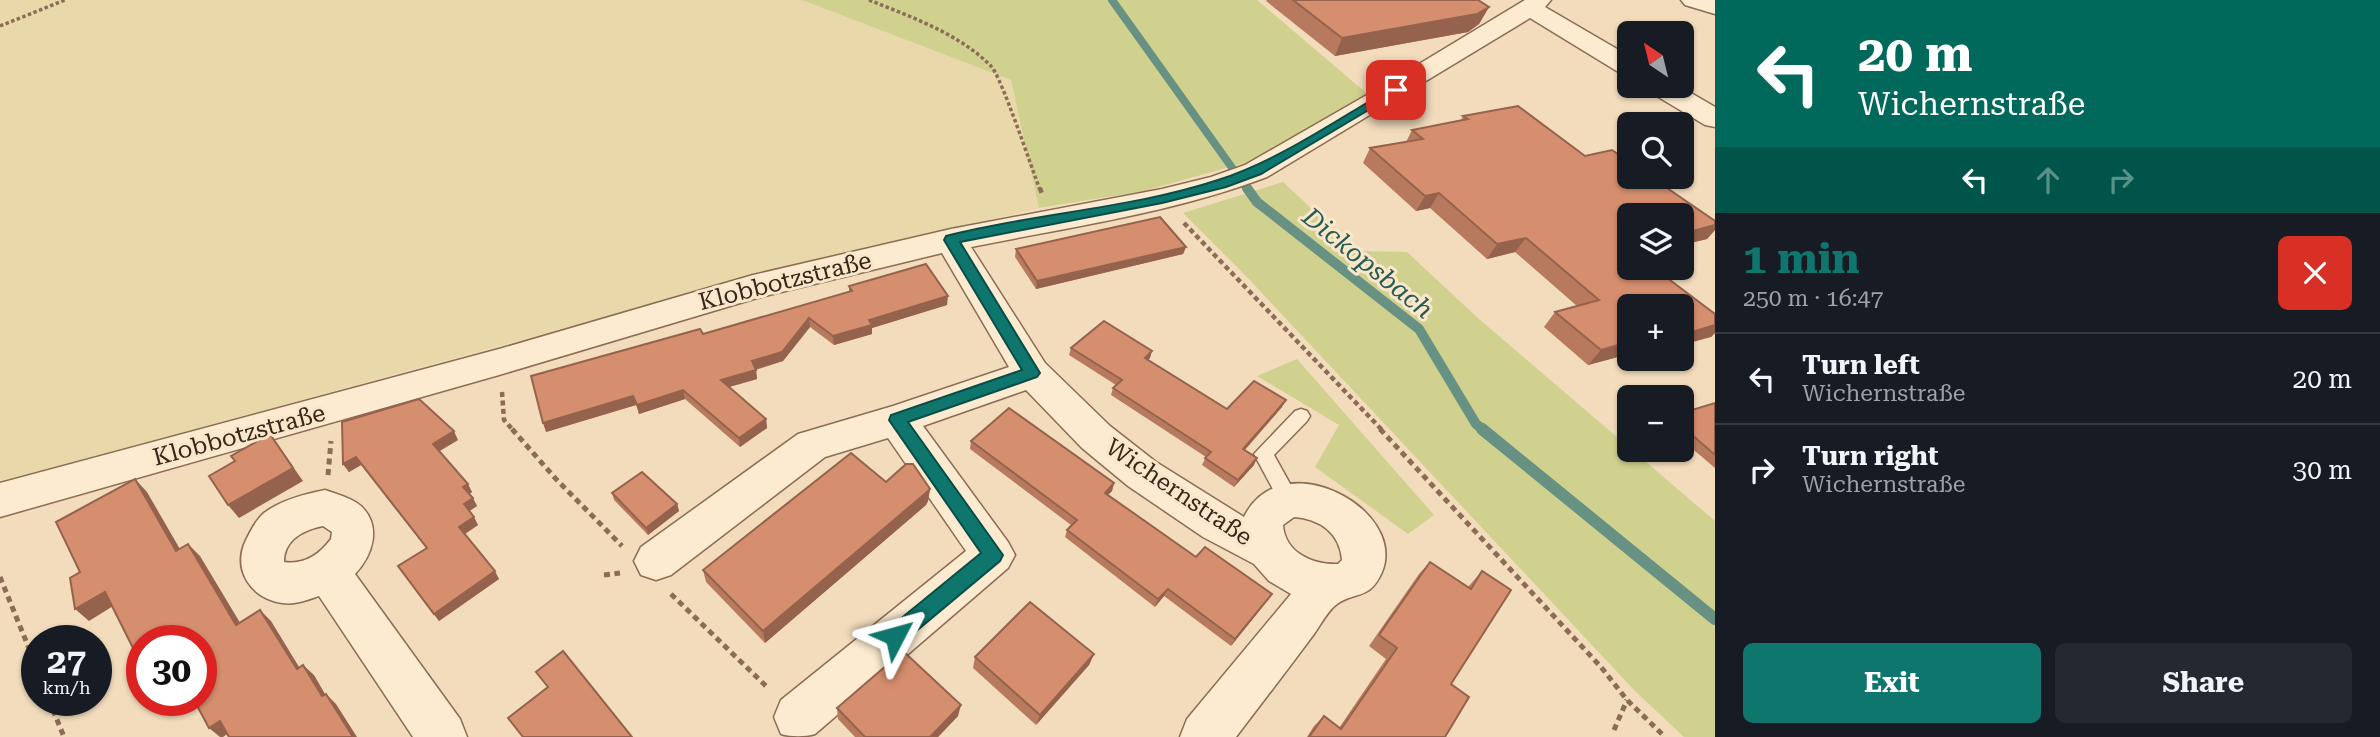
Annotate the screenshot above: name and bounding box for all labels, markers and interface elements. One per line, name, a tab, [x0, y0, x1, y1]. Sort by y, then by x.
north arrow	[1617, 21, 1694, 98]
map controls	[1617, 21, 1694, 462]
text: 20 m	[1858, 26, 1973, 83]
icon: left	[1743, 28, 1834, 119]
pin	[1366, 60, 1426, 120]
icon: arrive	[1377, 71, 1415, 109]
text: Wichernstraße	[1858, 85, 2085, 123]
button: search	[1617, 112, 1694, 189]
icon: left	[1956, 161, 1994, 199]
icon: ahead	[2029, 161, 2067, 199]
icon: right	[2102, 161, 2140, 199]
water label: Dickopsbach	[1296, 201, 1439, 325]
button: layers	[1617, 203, 1694, 280]
text: 1 min	[1743, 234, 1860, 283]
button: close	[2278, 236, 2352, 310]
street label: Klobbotzstraße	[696, 246, 874, 316]
text: 250 m · 16:47	[1743, 285, 1883, 312]
button: +	[1617, 294, 1694, 371]
text: Turn left	[1802, 350, 1920, 380]
icon: left	[1743, 360, 1781, 398]
text: 20 m	[2293, 364, 2352, 394]
text: Wichernstraße	[1802, 380, 1965, 407]
button: −	[1617, 385, 1694, 462]
street label: Klobbotzstraße	[150, 399, 328, 471]
street label: Wichernstraße	[1100, 433, 1258, 551]
text: Turn right	[1802, 441, 1938, 471]
icon: right	[1743, 451, 1781, 489]
text: 30 m	[2293, 455, 2352, 485]
text: Wichernstraße	[1802, 471, 1965, 498]
position arrow	[858, 599, 932, 673]
speed limit sign: 30	[126, 625, 217, 716]
text: 27	[47, 641, 86, 682]
button: Exit	[1743, 643, 2041, 723]
button: Share	[2055, 643, 2352, 723]
text: km/h	[42, 677, 91, 698]

